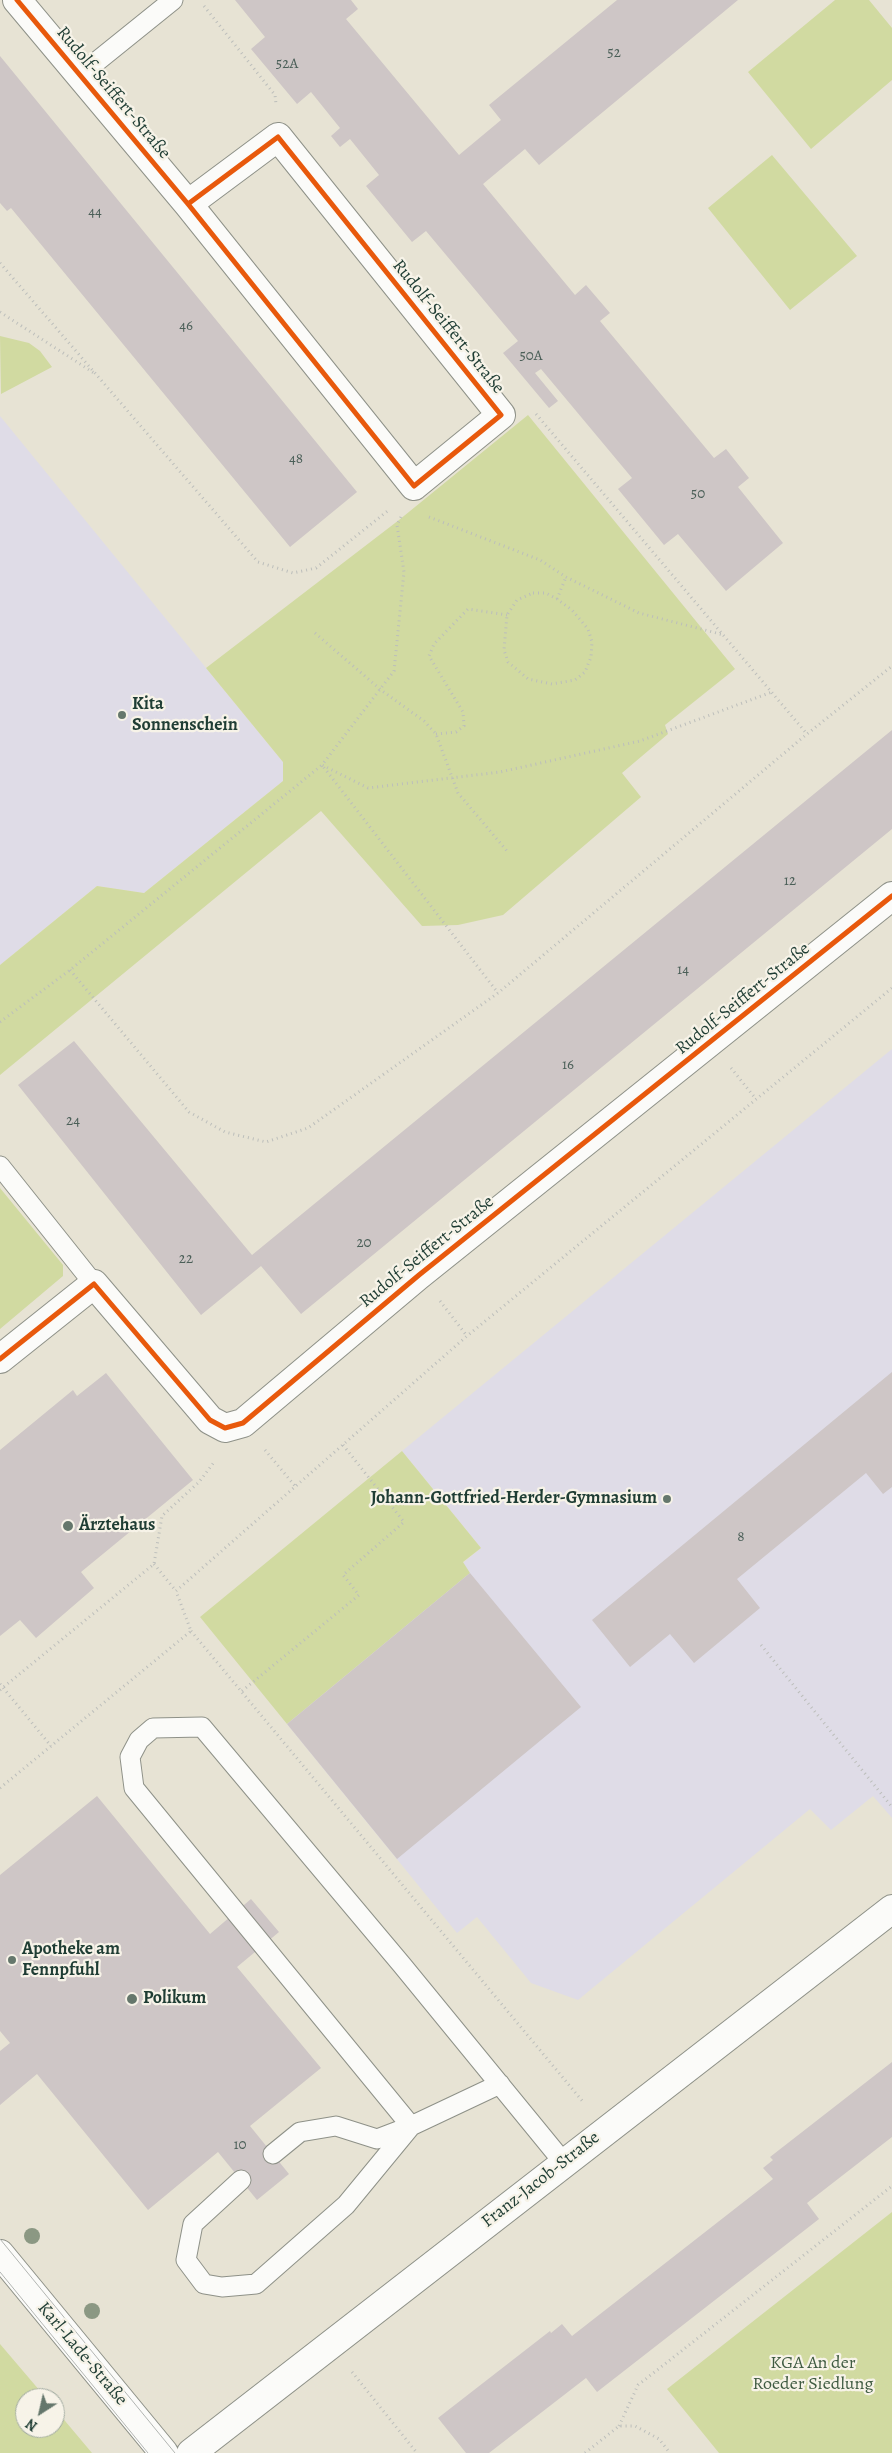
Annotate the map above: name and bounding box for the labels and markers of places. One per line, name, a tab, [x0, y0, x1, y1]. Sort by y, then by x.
place label: Kita Sonnenschein	[132, 694, 238, 736]
marker: Kita Sonnenschein	[116, 709, 128, 721]
place label: Johann-Gottfried-Herder-Gymnasium	[371, 1488, 657, 1510]
marker: Johann-Gottfried-Herder-Gymnasium	[661, 1493, 673, 1505]
place label: Ärztehaus	[79, 1515, 155, 1537]
marker: Ärztehaus	[61, 1519, 75, 1533]
place label: Apotheke am Fennpfuhl	[22, 1939, 120, 1982]
marker: Apotheke am Fennpfuhl	[6, 1954, 18, 1966]
place label: Polikum	[143, 1988, 206, 2010]
marker: Polikum	[125, 1992, 139, 2006]

